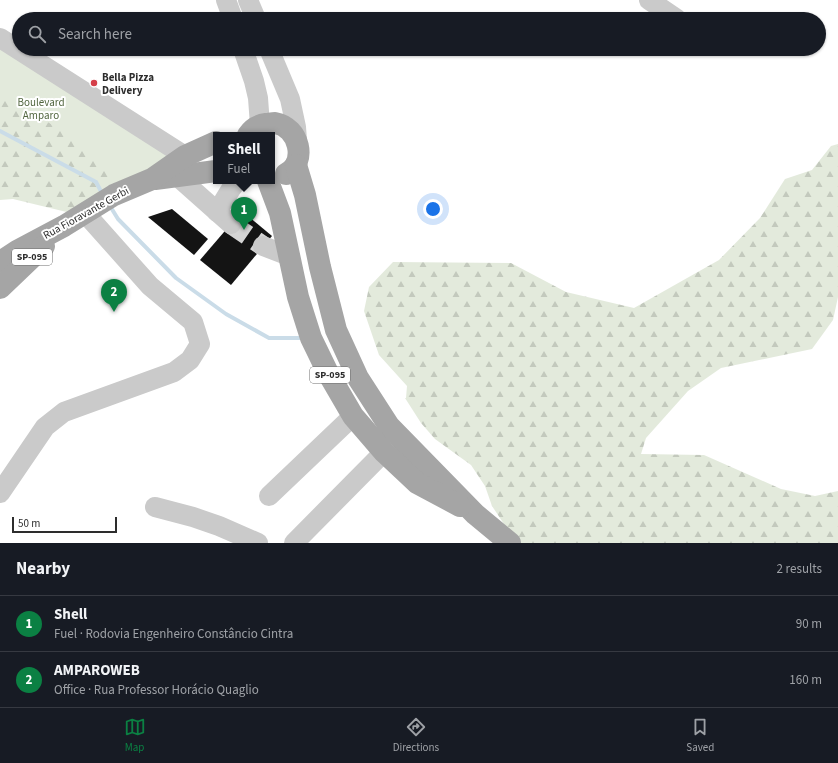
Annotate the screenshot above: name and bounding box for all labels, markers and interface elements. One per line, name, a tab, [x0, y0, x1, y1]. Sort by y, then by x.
search box	[12, 12, 826, 56]
icon: search	[26, 23, 48, 45]
text: Search here	[58, 24, 132, 45]
place label: Bella Pizza Delivery	[102, 70, 154, 98]
marker: Bella Pizza Delivery	[89, 78, 99, 88]
park label: Boulevard Amparo	[17, 95, 65, 123]
popup	[213, 132, 275, 184]
text: Shell	[227, 139, 261, 160]
text: Fuel	[227, 160, 250, 178]
street label: Rua Fioravante Gerbi	[40, 183, 132, 243]
pin: 1	[231, 197, 257, 230]
your location	[423, 199, 443, 219]
road number: SP-095	[12, 249, 52, 265]
pin: 2	[101, 279, 127, 312]
road number: SP-095	[310, 367, 350, 383]
scale bar	[12, 515, 117, 534]
text: 50 m	[18, 516, 40, 531]
text: Nearby	[16, 557, 70, 581]
text: 2 results	[777, 560, 822, 578]
text: Shell	[54, 604, 87, 625]
text: 1	[26, 615, 32, 633]
text: 90 m	[796, 615, 822, 633]
text: Fuel · Rodovia Engenheiro Constâncio Cintra	[54, 625, 293, 643]
text: AMPAROWEB	[54, 660, 140, 681]
text: 2	[26, 671, 32, 689]
text: 160 m	[789, 671, 822, 689]
text: Office · Rua Professor Horácio Quaglio	[54, 681, 259, 699]
tab: Map	[124, 716, 146, 755]
tab: Directions	[393, 716, 439, 755]
tab: Saved	[686, 716, 714, 755]

